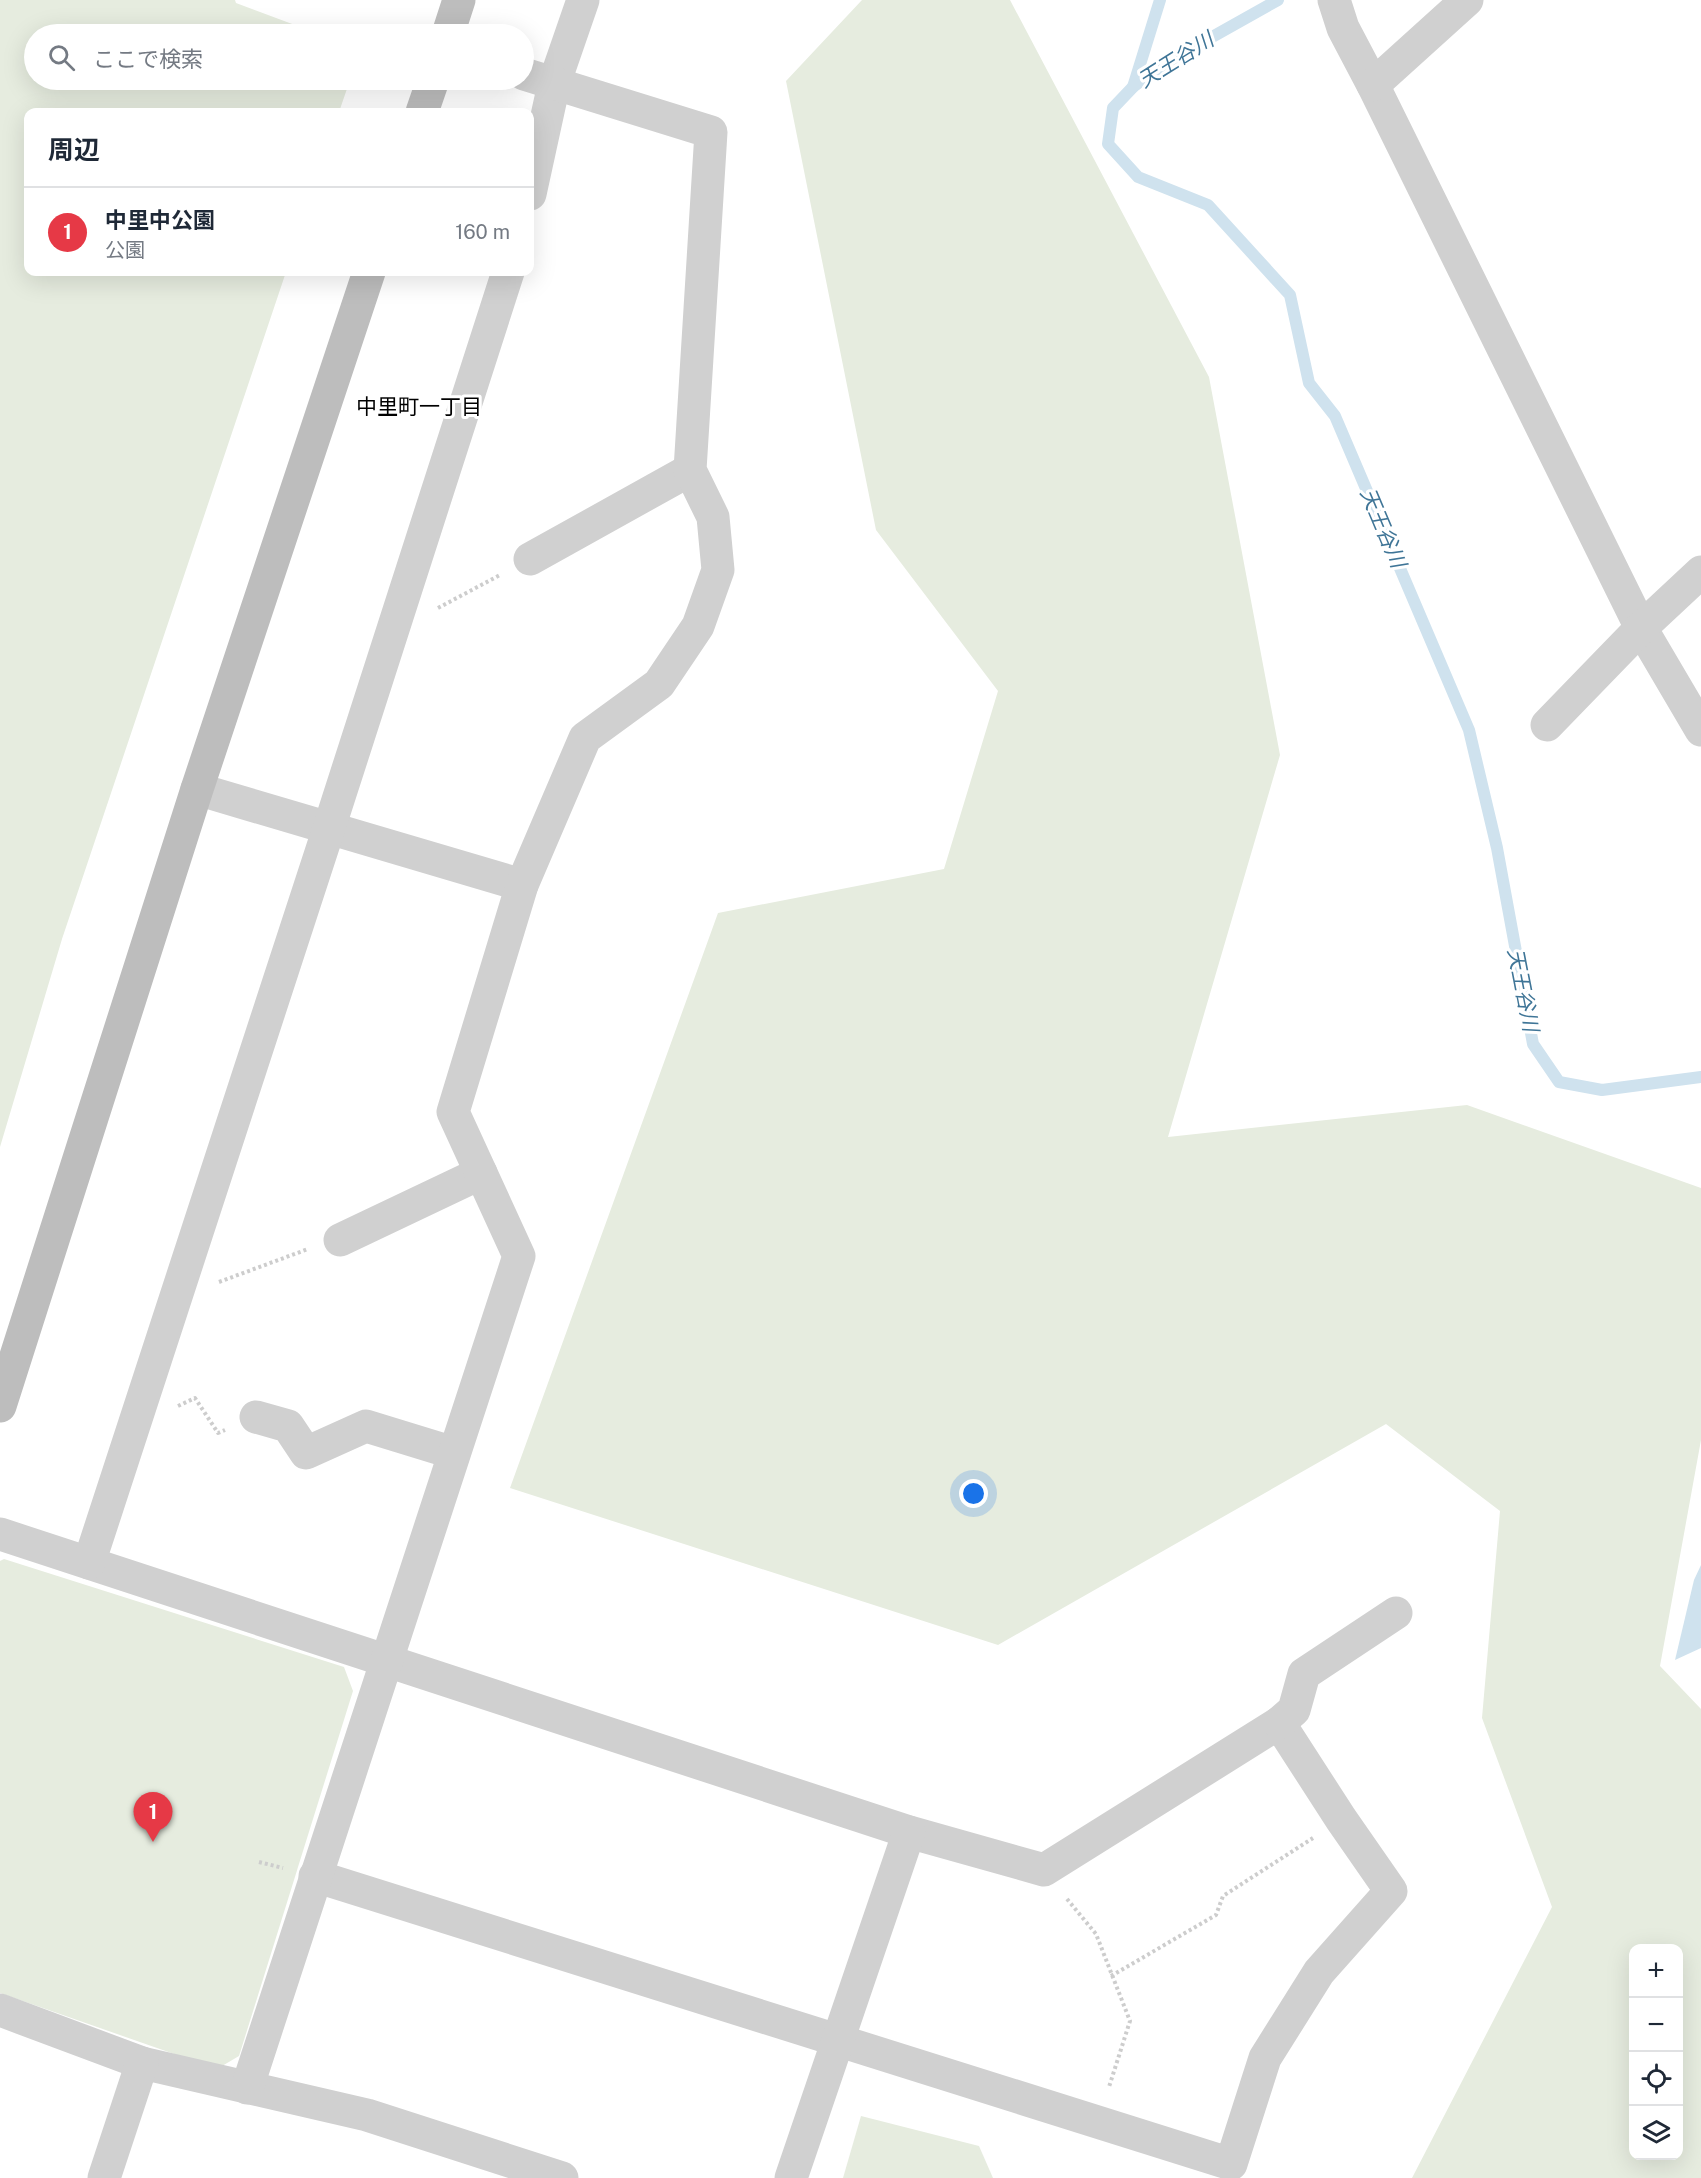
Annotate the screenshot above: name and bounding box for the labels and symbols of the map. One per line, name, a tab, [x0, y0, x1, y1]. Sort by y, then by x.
water label: 天王谷川	[1133, 26, 1220, 92]
district label: 中里町一丁目	[356, 394, 482, 419]
water label: 天王谷川	[1356, 484, 1412, 573]
water label: 天王谷川	[1503, 946, 1544, 1035]
your location	[959, 1479, 988, 1508]
pin: 1	[134, 1792, 172, 1842]

